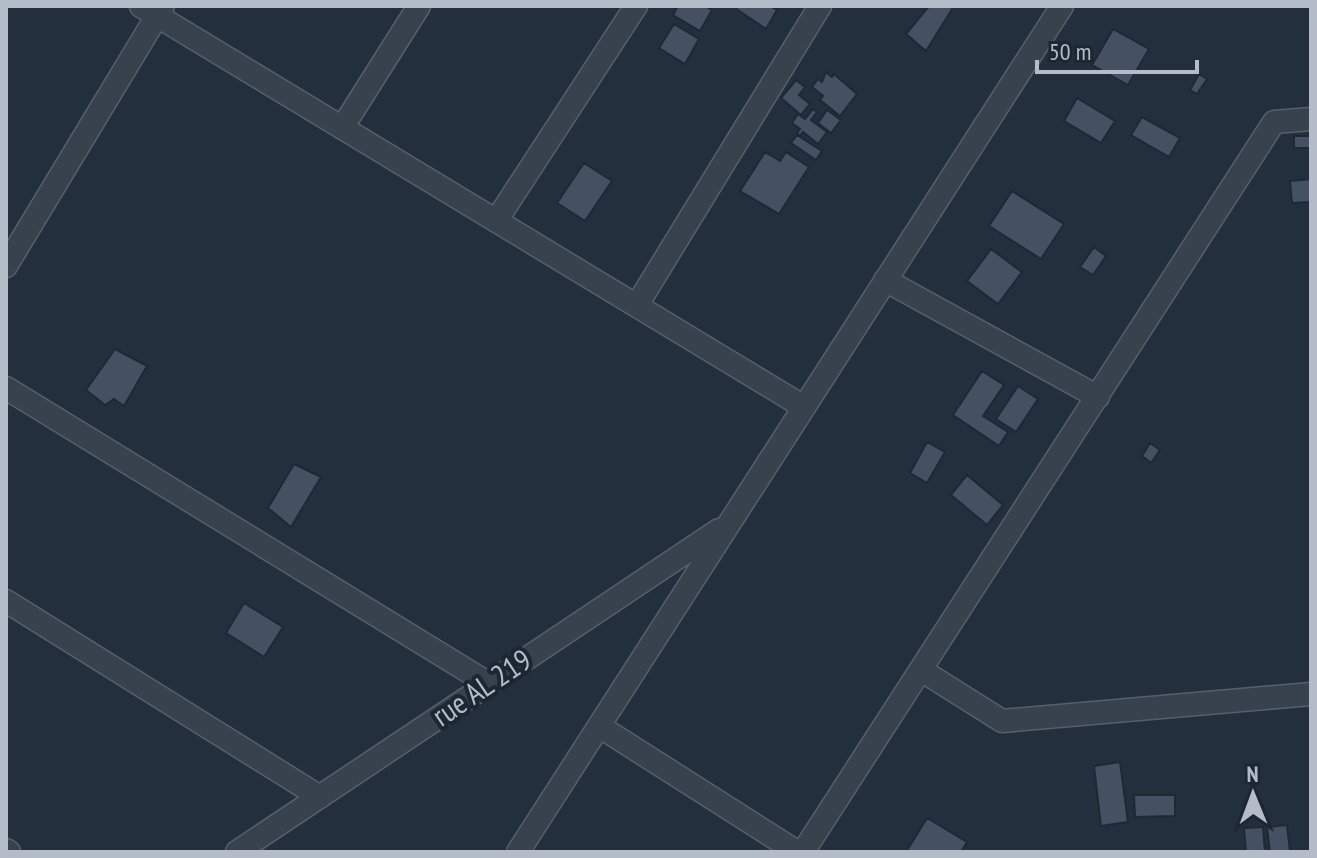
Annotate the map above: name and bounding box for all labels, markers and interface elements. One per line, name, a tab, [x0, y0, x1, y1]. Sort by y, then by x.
scale bar	[1037, 24, 1197, 74]
text: 50 m	[1049, 36, 1091, 67]
street label: rue AL 219	[424, 639, 538, 734]
north arrow	[1213, 754, 1293, 834]
text: N	[1246, 760, 1259, 788]

